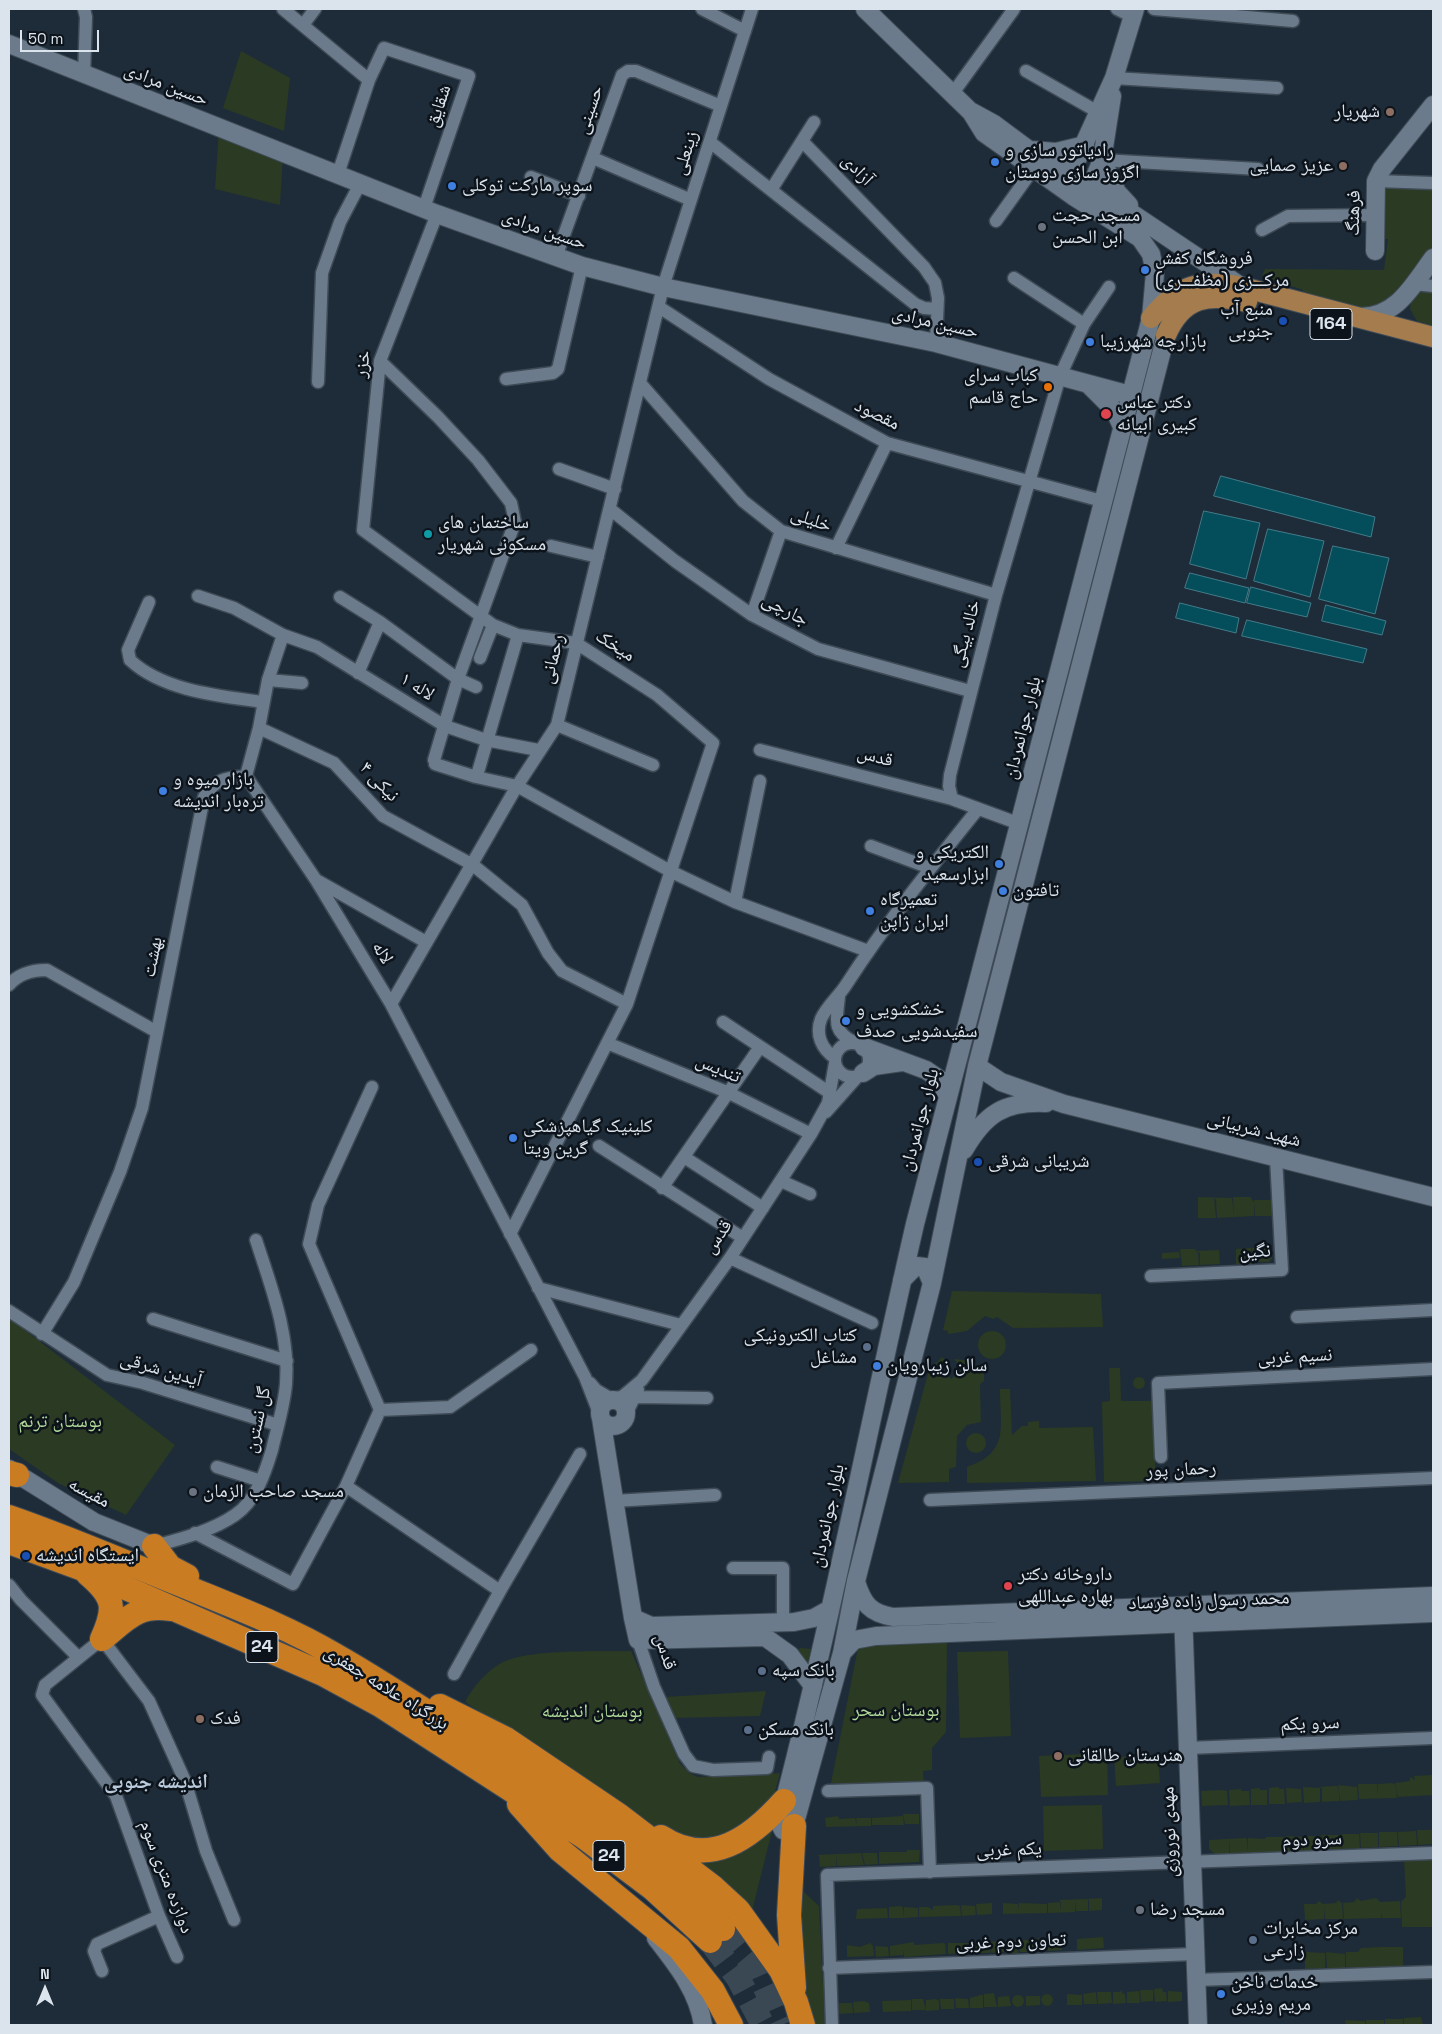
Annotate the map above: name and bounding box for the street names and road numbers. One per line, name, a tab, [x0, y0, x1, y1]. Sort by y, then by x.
street label: حسین مرادی	[121, 59, 211, 111]
street label: شقایق	[421, 82, 457, 130]
street label: حسینی	[571, 83, 609, 137]
street label: زینعلی	[668, 128, 704, 178]
street label: آزادی	[836, 149, 878, 191]
street label: فرهنگ	[1342, 190, 1366, 236]
street label: حسین مرادی	[499, 205, 589, 255]
street label: حسین مرادی	[890, 302, 980, 344]
road number: 164	[1310, 308, 1352, 339]
street label: خزر	[349, 349, 377, 379]
street label: مقصود	[851, 394, 903, 436]
street label: خلیلی	[788, 503, 834, 537]
street label: جارچی	[758, 588, 812, 632]
street label: خالد بیگی	[946, 598, 986, 670]
street label: میخک	[591, 625, 639, 667]
street label: رحمانی	[536, 632, 570, 686]
street label: لاله ۱	[396, 668, 438, 706]
street label: بلوار جوانمردان	[999, 674, 1047, 782]
street label: قدس	[855, 742, 895, 772]
street label: نیکی ۴	[354, 757, 404, 807]
street label: بهشت	[138, 935, 168, 979]
street label: لاله	[366, 938, 398, 968]
street label: تندیس	[692, 1049, 744, 1089]
street label: بلوار جوانمردان	[895, 1066, 945, 1174]
street label: شهید شربیانی	[1205, 1107, 1303, 1153]
street label: قدس	[698, 1216, 738, 1258]
street label: نگین	[1238, 1240, 1272, 1264]
street label: نسیم غربی	[1257, 1344, 1333, 1370]
street label: آیدین شرقی	[118, 1347, 204, 1393]
street label: گل نسترن	[239, 1385, 277, 1455]
street label: رحمان پور	[1145, 1457, 1217, 1483]
street label: بلوار جوانمردان	[806, 1462, 850, 1570]
street label: مقیسه	[64, 1473, 114, 1513]
street label: محمد رسول زاده فرساد	[1128, 1587, 1290, 1615]
road number: 24	[246, 1631, 278, 1662]
street label: قدس	[649, 1631, 681, 1673]
street label: بزرگراه علامه جعفری	[319, 1640, 453, 1736]
street label: سرو یکم	[1280, 1712, 1340, 1736]
street label: مهدی نوروزی	[1157, 1786, 1183, 1878]
street label: دوازده متری سوم	[134, 1817, 198, 1937]
street label: سرو دوم	[1282, 1828, 1342, 1852]
street label: یکم غربی	[976, 1837, 1042, 1863]
road number: 24	[593, 1840, 625, 1872]
street label: تعاون دوم غربی	[955, 1929, 1067, 1955]

